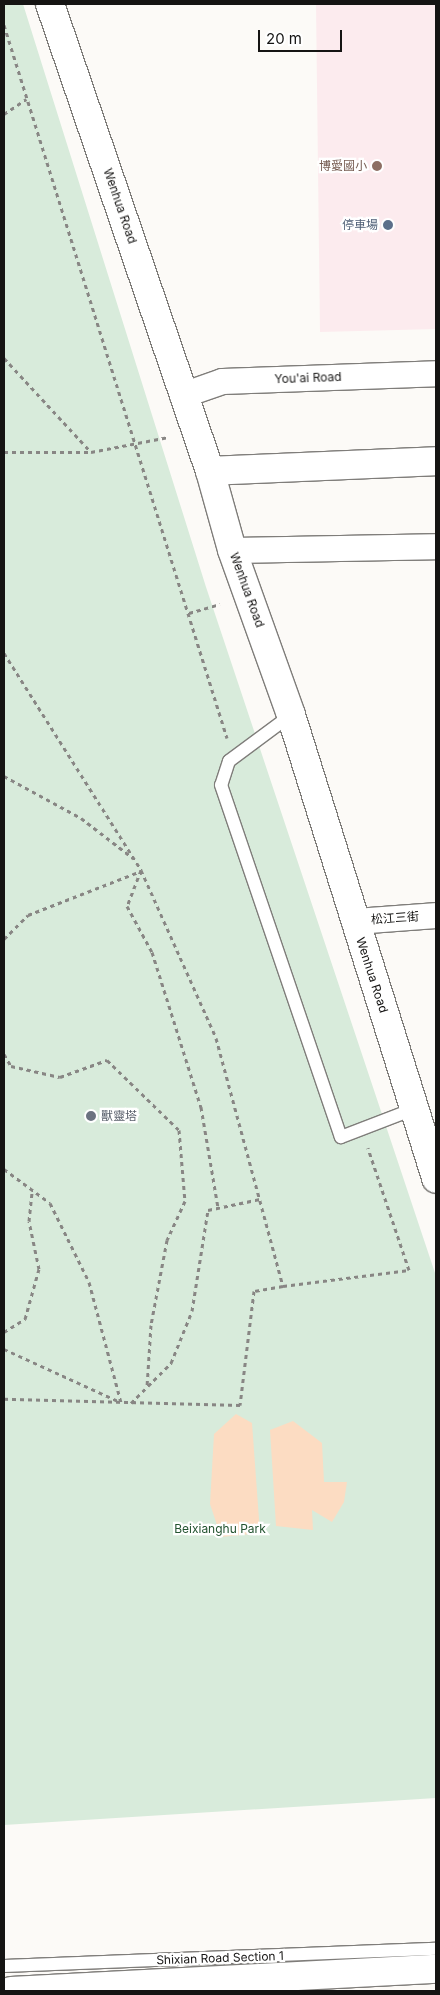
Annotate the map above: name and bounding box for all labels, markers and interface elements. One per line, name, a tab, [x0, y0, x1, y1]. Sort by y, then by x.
scale bar	[260, 20, 344, 52]
text: 20 m	[266, 29, 302, 48]
place label: 博愛國小	[319, 159, 367, 173]
marker: 博愛國小	[371, 160, 383, 172]
street label: Wenhua Road	[100, 167, 140, 245]
place label: 停車場	[342, 218, 378, 232]
marker: 停車場	[382, 219, 394, 231]
street label: You'ai Road	[274, 370, 342, 386]
street label: Wenhua Road	[227, 551, 267, 629]
street label: 松江三街	[371, 909, 419, 927]
street label: Wenhua Road	[353, 935, 391, 1015]
place label: 獸靈塔	[101, 1109, 137, 1123]
marker: 獸靈塔	[85, 1110, 97, 1122]
park label: Beixianghu Park	[174, 1522, 266, 1536]
street label: Shixian Road Section 1	[156, 1949, 284, 1967]

